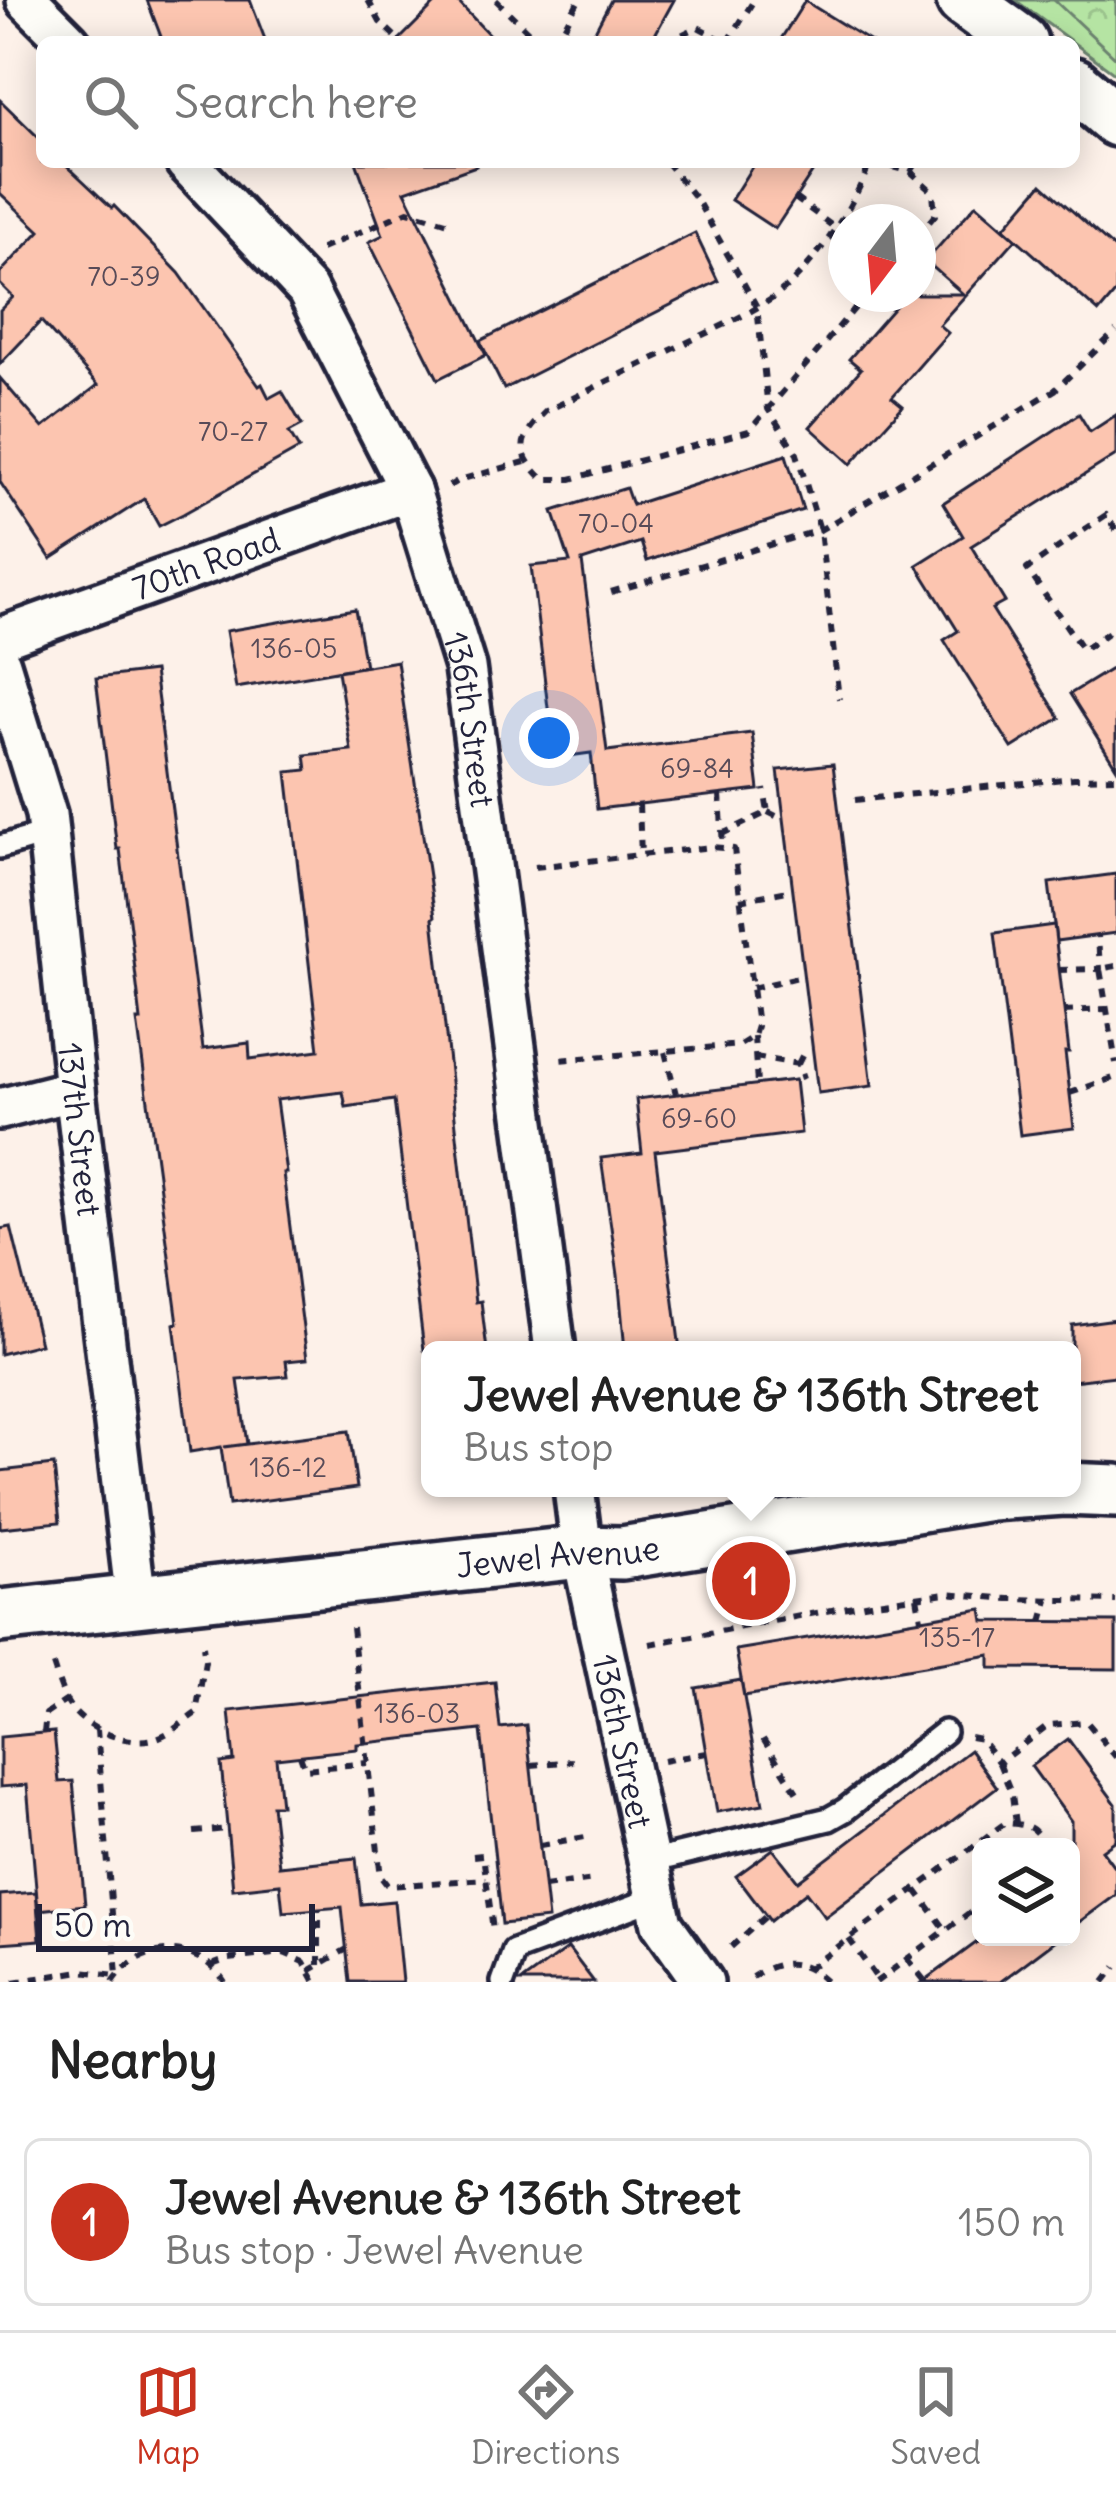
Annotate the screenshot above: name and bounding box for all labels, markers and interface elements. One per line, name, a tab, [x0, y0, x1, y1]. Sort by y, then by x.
search box	[36, 36, 1080, 168]
icon: search	[78, 69, 144, 135]
text: Search here	[174, 74, 418, 130]
north arrow	[828, 204, 936, 312]
house number: 70-39	[88, 259, 160, 293]
house number: 70-27	[198, 414, 268, 448]
house number: 70-04	[578, 506, 654, 540]
street label: 70th Road	[127, 518, 285, 609]
street label: 136th Street	[434, 626, 504, 810]
house number: 136-05	[251, 631, 337, 665]
your location	[519, 708, 579, 768]
house number: 69-84	[660, 751, 734, 785]
street label: 137th Street	[49, 1041, 111, 1218]
house number: 69-60	[661, 1101, 737, 1135]
popup	[421, 1341, 1081, 1497]
text: Jewel Avenue & 136th Street	[463, 1367, 1039, 1423]
text: Bus stop	[463, 1423, 614, 1472]
house number: 136-12	[249, 1450, 327, 1484]
street label: Jewel Avenue	[454, 1526, 662, 1587]
pin: 1	[712, 1536, 790, 1626]
house number: 135-17	[919, 1620, 995, 1654]
street label: 136th Street	[584, 1650, 662, 1832]
house number: 136-03	[374, 1696, 460, 1730]
map controls	[972, 1838, 1080, 1946]
button: layers	[972, 1838, 1080, 1946]
scale bar	[36, 1898, 315, 1951]
text: 50 m	[54, 1904, 131, 1946]
text: Nearby	[48, 2028, 217, 2092]
text: Jewel Avenue & 136th Street	[165, 2170, 741, 2226]
text: 1	[82, 2198, 98, 2247]
text: 150 m	[958, 2198, 1065, 2247]
text: Bus stop · Jewel Avenue	[165, 2226, 584, 2275]
tab: Map	[135, 2359, 201, 2473]
tab: Directions	[471, 2359, 620, 2473]
tab: Saved	[891, 2359, 981, 2473]

